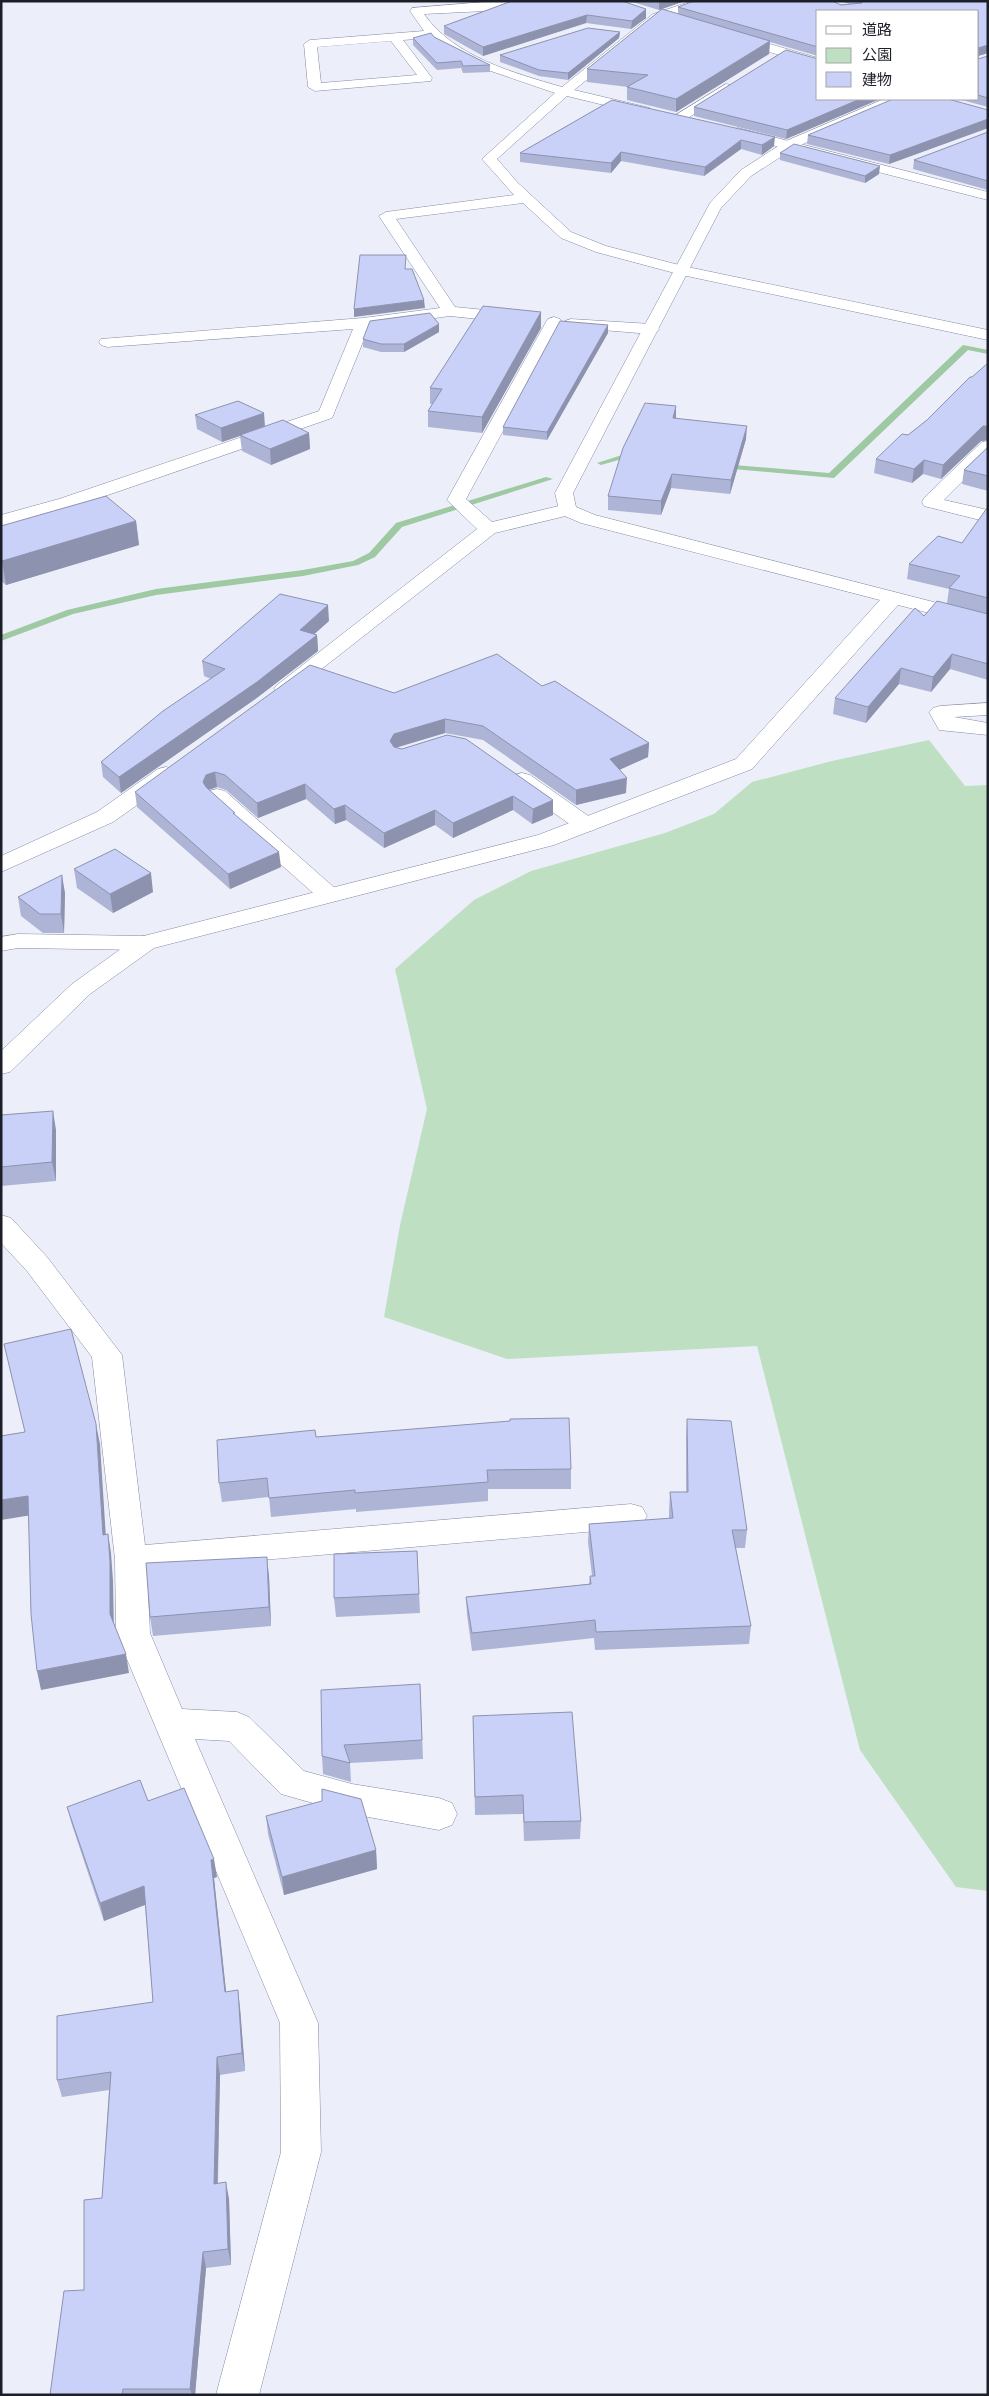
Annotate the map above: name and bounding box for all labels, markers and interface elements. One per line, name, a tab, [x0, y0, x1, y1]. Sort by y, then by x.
legend	[816, 10, 979, 100]
text: 道路	[862, 20, 892, 38]
text: 公園	[862, 45, 892, 63]
text: 建物	[862, 70, 892, 88]

